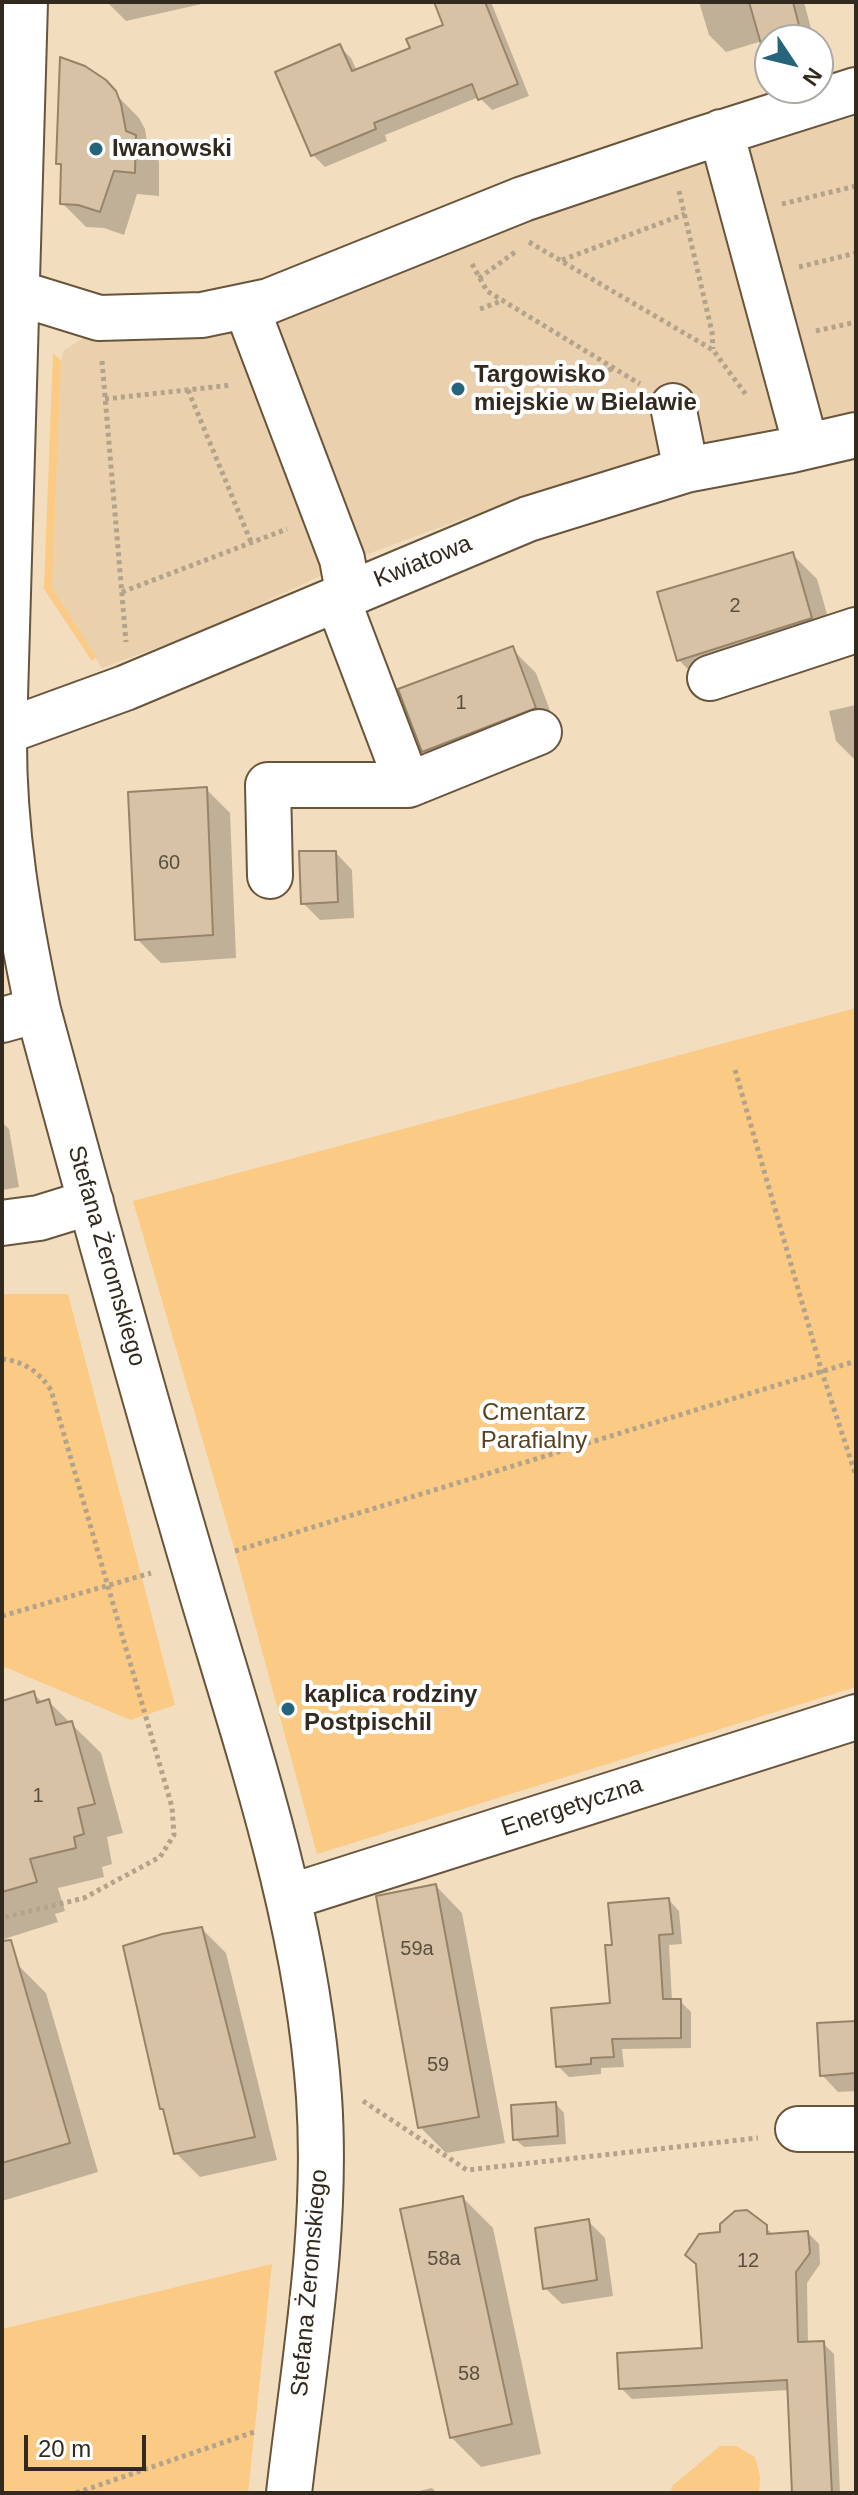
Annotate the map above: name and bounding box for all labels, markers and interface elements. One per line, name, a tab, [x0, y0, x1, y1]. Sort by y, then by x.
north arrow	[754, 24, 834, 104]
text: N	[798, 63, 827, 91]
place label: Iwanowski	[112, 135, 232, 163]
marker: Iwanowski	[87, 140, 105, 158]
place label: Targowisko miejskie w Bielawie	[474, 361, 697, 417]
marker: Targowisko miejskie w Bielawie	[449, 380, 467, 398]
street label: Kwiatowa	[370, 529, 476, 595]
house number: 2	[729, 594, 741, 618]
house number: 1	[455, 691, 467, 715]
house number: 60	[158, 851, 180, 875]
street label: Stefana Żeromskiego	[61, 1142, 151, 1370]
park label: Cmentarz Parafialny	[481, 1399, 587, 1455]
place label: kaplica rodziny Postpischil	[304, 1681, 477, 1737]
marker: kaplica rodziny Postpischil	[279, 1700, 297, 1718]
street label: Energetyczna	[498, 1771, 646, 1843]
house number: 1	[32, 1784, 44, 1808]
house number: 59a	[400, 1937, 434, 1961]
house number: 59	[427, 2053, 449, 2077]
street label: Stefana Żeromskiego	[286, 2168, 334, 2398]
house number: 58a	[427, 2247, 461, 2271]
house number: 12	[737, 2249, 759, 2273]
house number: 58	[458, 2362, 480, 2386]
scale bar	[28, 2419, 150, 2469]
text: 20 m	[38, 2435, 91, 2462]

